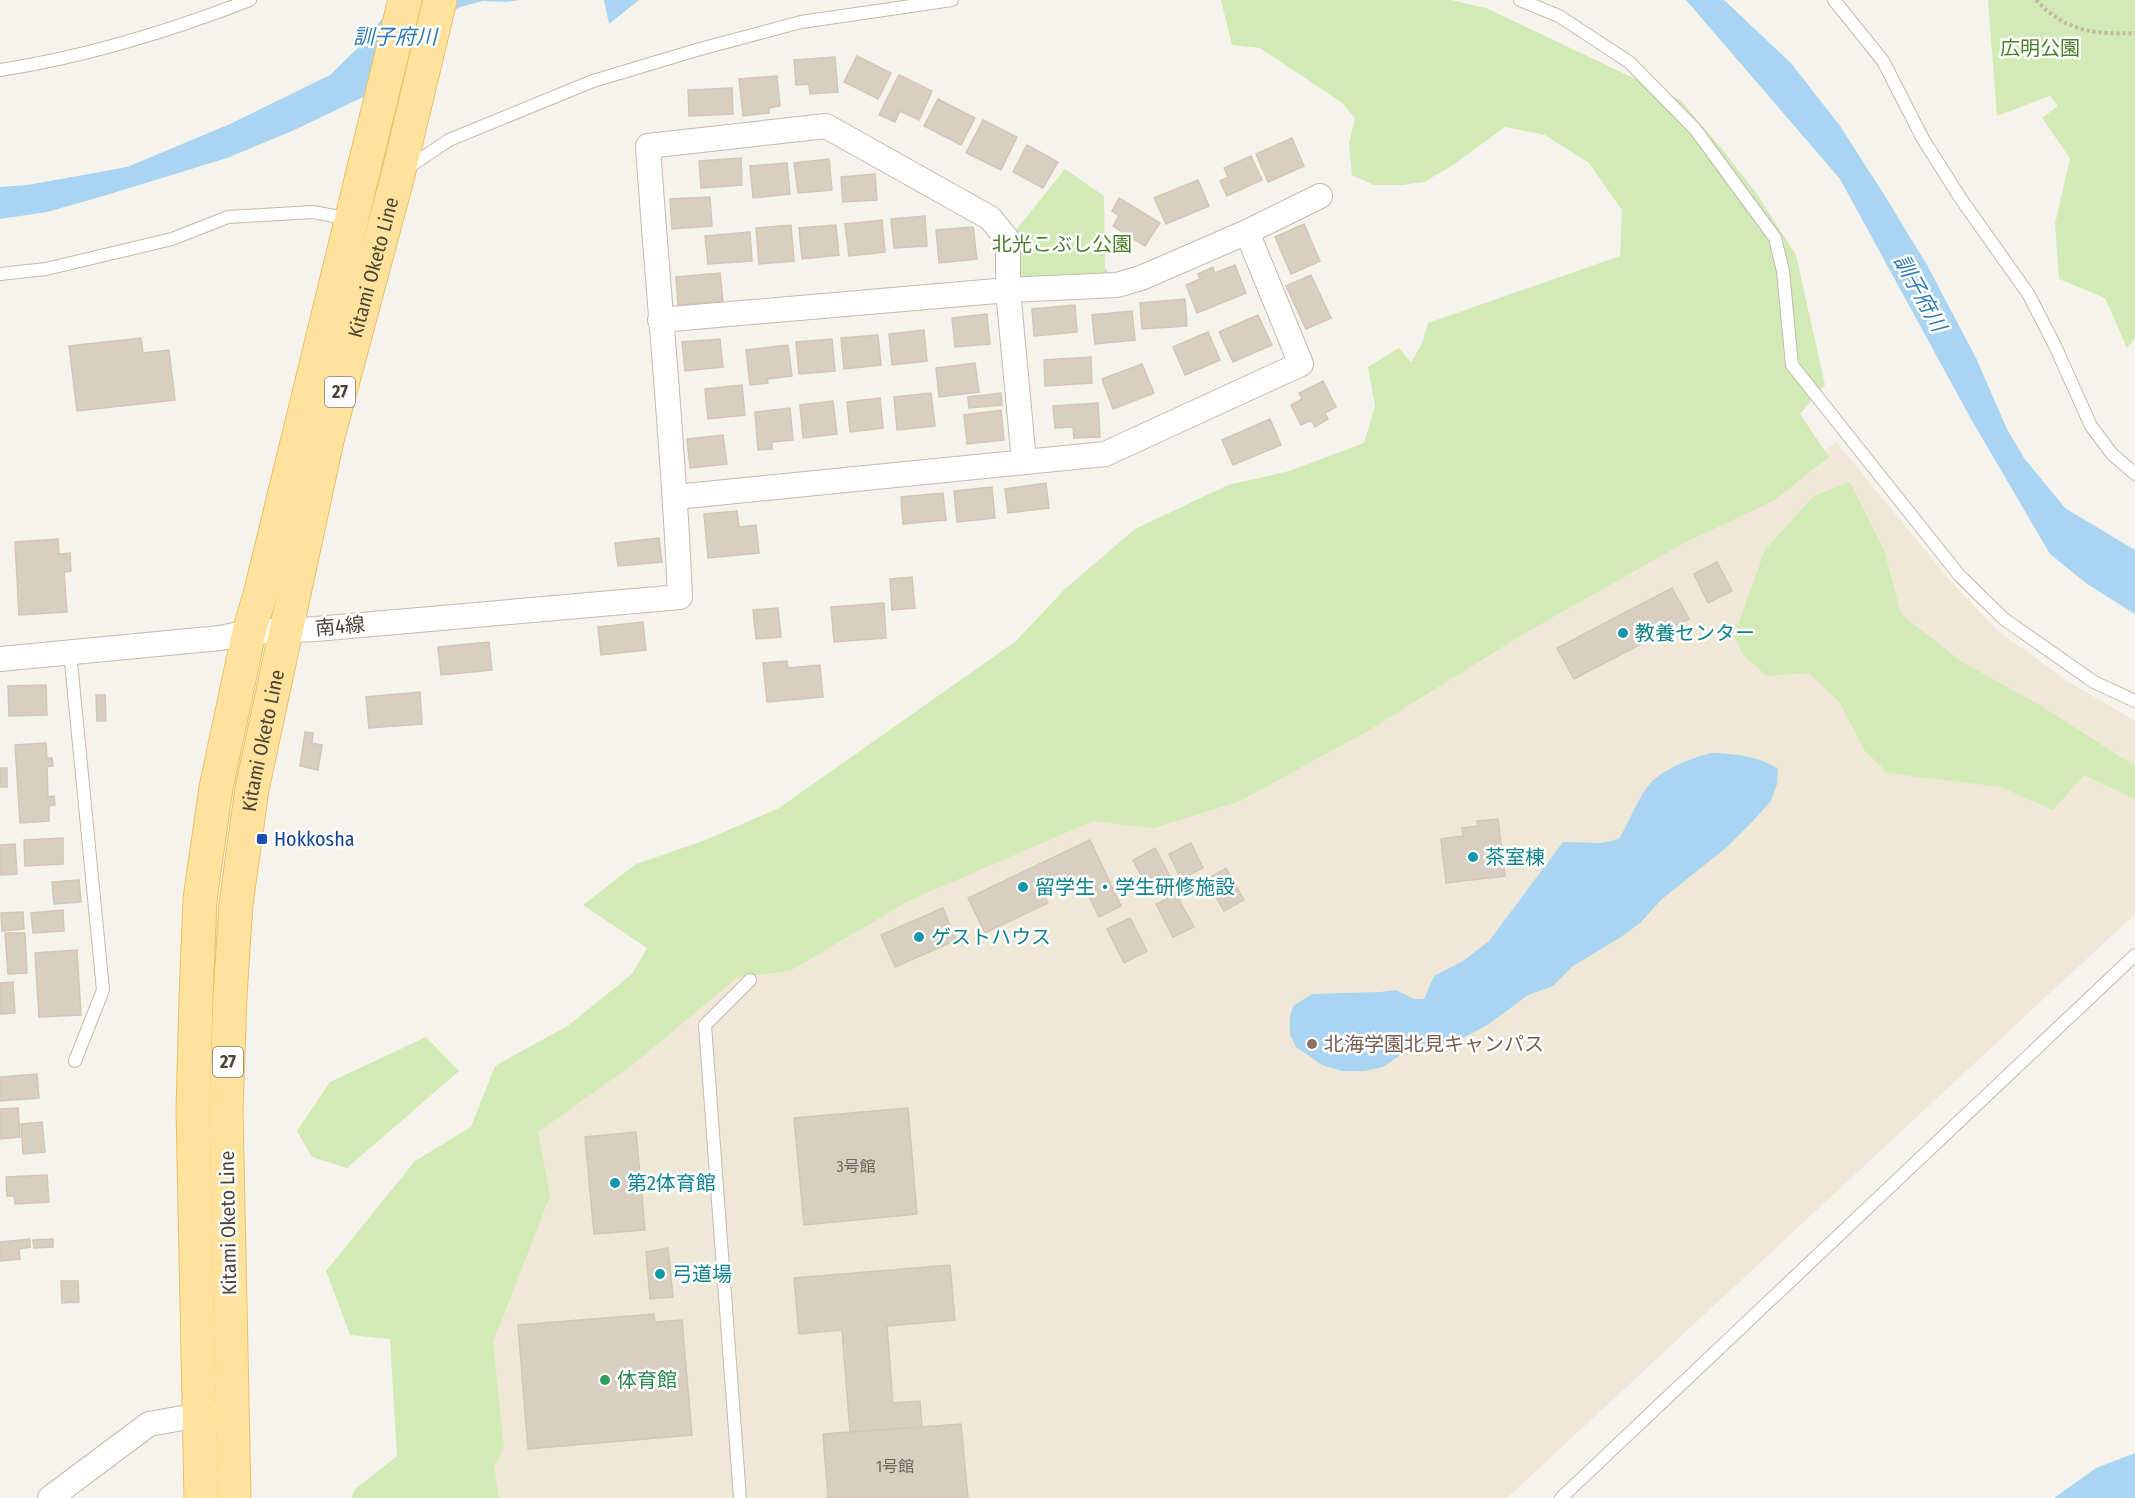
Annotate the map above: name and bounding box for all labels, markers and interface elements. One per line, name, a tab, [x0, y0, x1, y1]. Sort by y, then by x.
water label: 訓子府川	[353, 24, 439, 50]
park label: 広明公園	[2000, 36, 2080, 60]
street label: Kitami Oketo Line	[343, 195, 403, 340]
park label: 北光こぶし公園	[992, 232, 1132, 256]
water label: 訓子府川	[1888, 250, 1953, 338]
road number: 27	[325, 377, 355, 407]
street label: 南4線	[314, 612, 366, 640]
place label: 教養センター	[1635, 621, 1755, 645]
marker: 教養センター	[1616, 626, 1630, 640]
street label: Kitami Oketo Line	[237, 667, 289, 813]
place label: Hokkosha	[274, 827, 355, 851]
marker: Hokkosha	[255, 832, 269, 846]
place label: 茶室棟	[1485, 845, 1545, 869]
marker: 茶室棟	[1466, 850, 1480, 864]
place label: 留学生・学生研修施設	[1035, 875, 1235, 899]
marker: 留学生・学生研修施設	[1016, 880, 1030, 894]
place label: ゲストハウス	[931, 925, 1051, 949]
marker: ゲストハウス	[912, 930, 926, 944]
place label: 北海学園北見キャンパス	[1324, 1032, 1544, 1056]
marker: 北海学園北見キャンパス	[1305, 1037, 1319, 1051]
road number: 27	[213, 1047, 243, 1077]
street label: Kitami Oketo Line	[215, 1151, 241, 1295]
house number: 3号館	[836, 1157, 876, 1176]
place label: 第2体育館	[627, 1171, 716, 1195]
marker: 第2体育館	[608, 1176, 622, 1190]
place label: 弓道場	[672, 1262, 732, 1286]
marker: 弓道場	[653, 1267, 667, 1281]
place label: 体育館	[617, 1368, 677, 1392]
marker: 体育館	[598, 1373, 612, 1387]
house number: 1号館	[876, 1457, 914, 1476]

